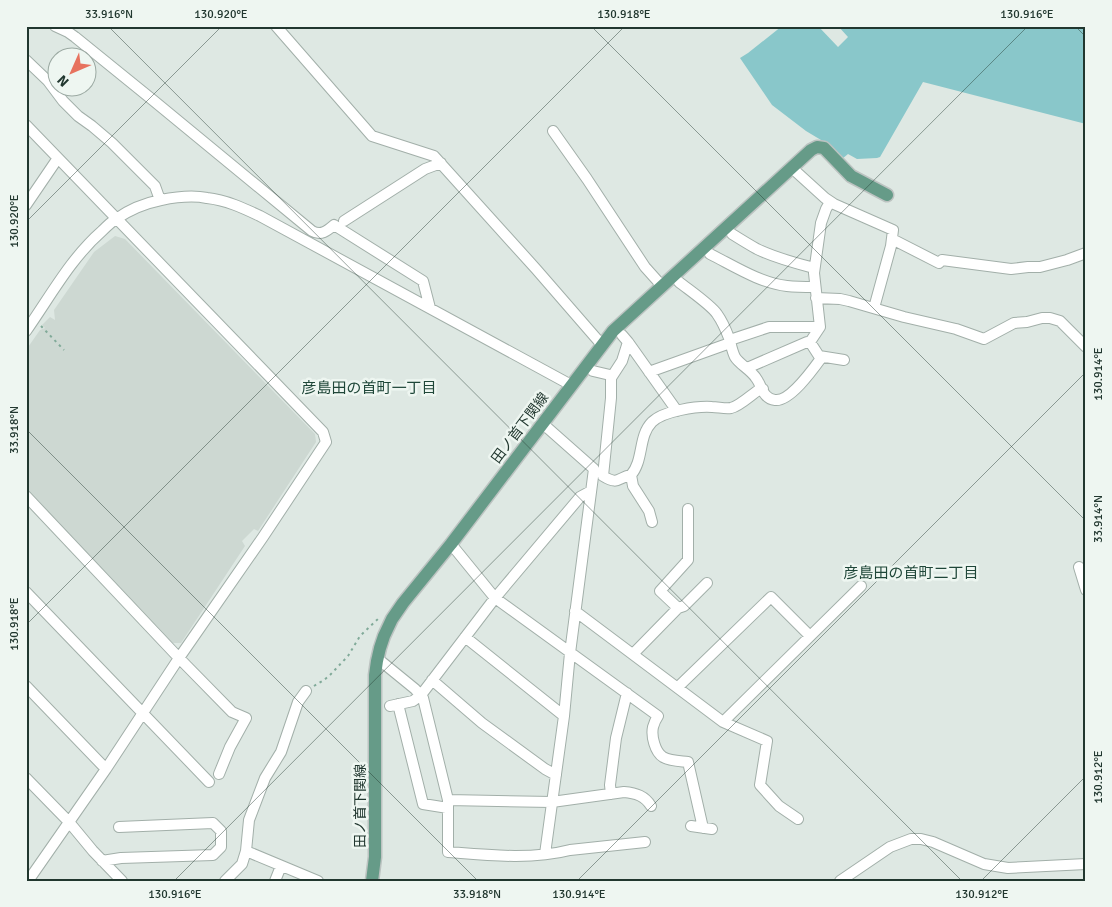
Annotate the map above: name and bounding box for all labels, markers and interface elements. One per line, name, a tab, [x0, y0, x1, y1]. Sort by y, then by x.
text: 33.916°N	[85, 7, 133, 22]
text: 130.920°E	[194, 7, 248, 22]
text: 130.918°E	[597, 7, 651, 22]
text: 130.916°E	[1000, 7, 1054, 22]
north arrow	[48, 48, 98, 98]
text: N	[54, 71, 73, 90]
text: 130.920°E	[7, 194, 22, 248]
text: 130.914°E	[1091, 347, 1106, 401]
district label: 彦島田の首町一丁目	[301, 379, 437, 397]
street label: 田ノ首下関線	[488, 389, 552, 467]
text: 33.918°N	[7, 406, 22, 454]
text: 33.914°N	[1091, 495, 1106, 543]
district label: 彦島田の首町二丁目	[843, 564, 979, 582]
text: 130.918°E	[7, 597, 22, 651]
text: 130.912°E	[1091, 750, 1106, 804]
street label: 田ノ首下関線	[352, 764, 369, 848]
text: 130.916°E	[148, 887, 202, 902]
text: 33.918°N	[453, 887, 501, 902]
text: 130.914°E	[552, 887, 606, 902]
text: 130.912°E	[955, 887, 1009, 902]

